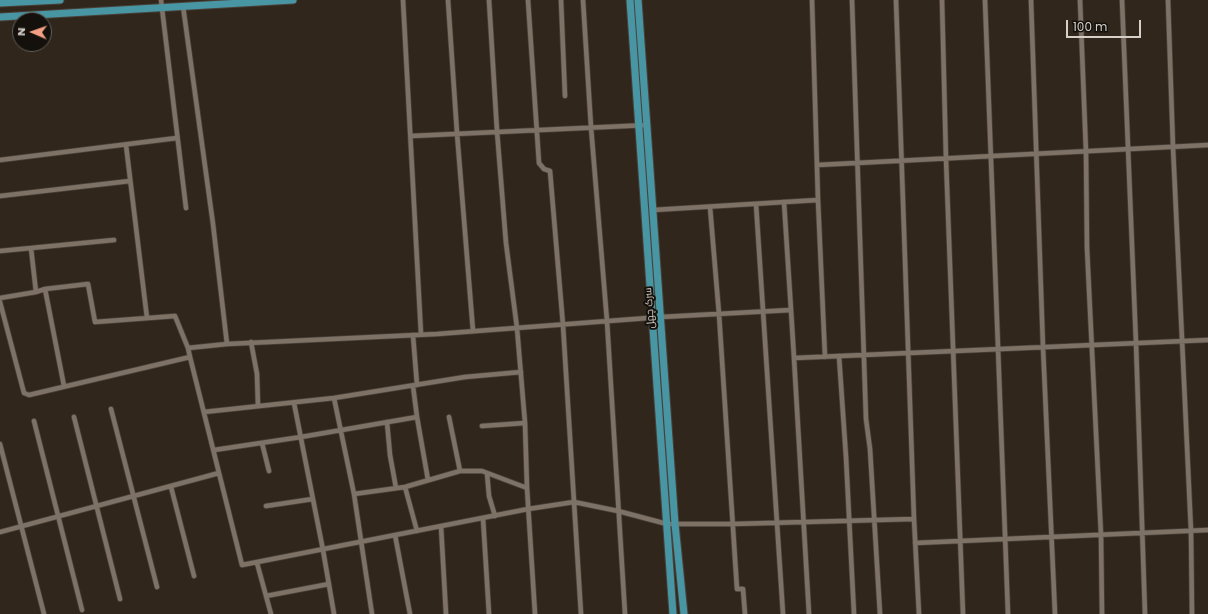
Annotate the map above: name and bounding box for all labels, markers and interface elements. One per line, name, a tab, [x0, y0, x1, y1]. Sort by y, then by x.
north arrow	[12, 12, 52, 52]
scale bar	[1068, 12, 1143, 38]
text: 100 m	[1073, 18, 1107, 35]
text: N	[13, 27, 29, 36]
street label: سرک چهل	[643, 287, 657, 329]

